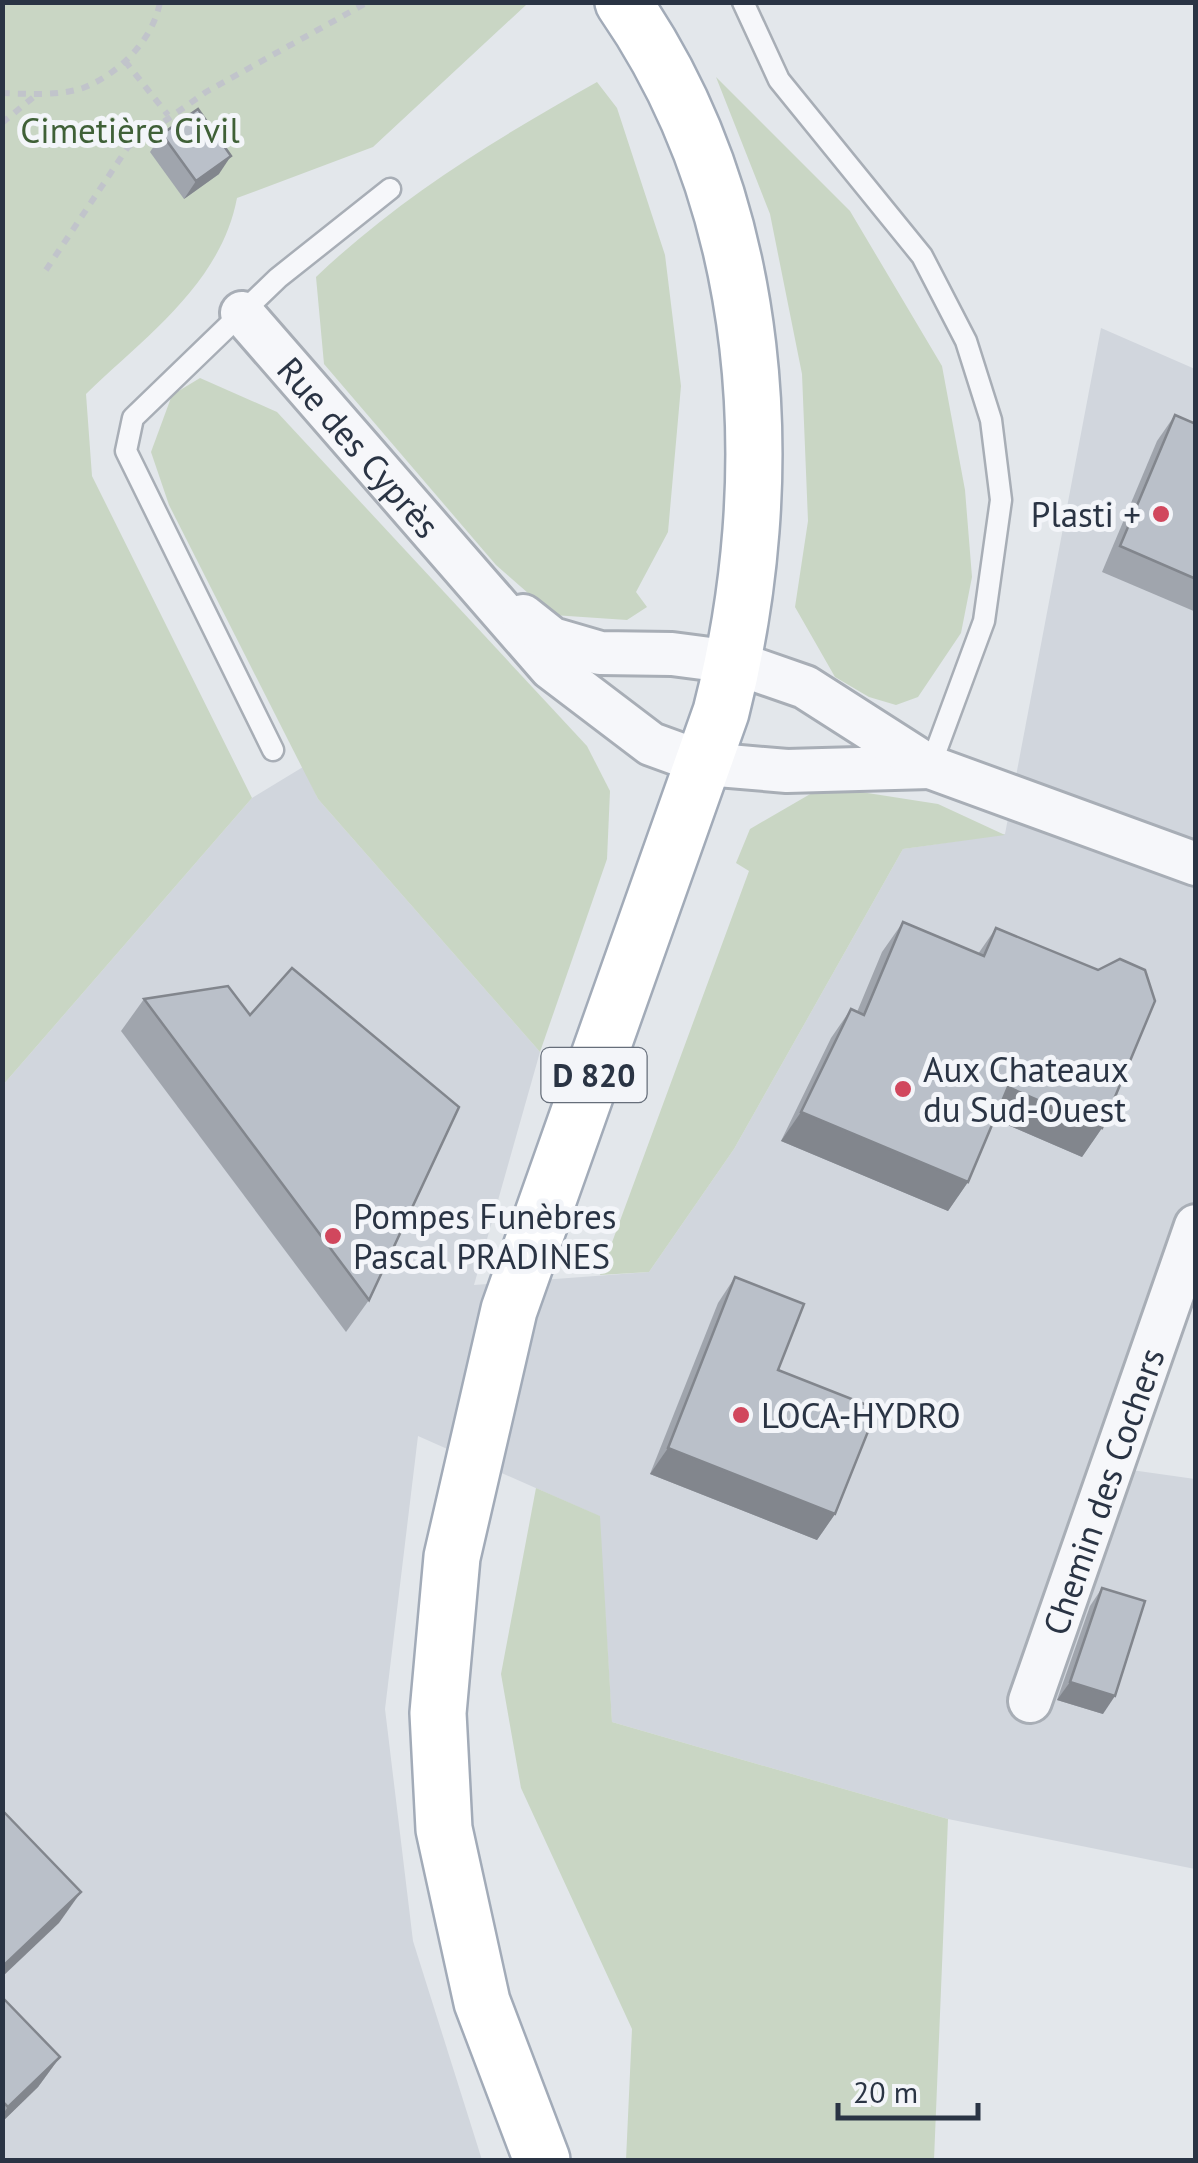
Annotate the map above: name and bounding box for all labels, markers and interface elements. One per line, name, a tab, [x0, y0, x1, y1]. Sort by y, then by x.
park label: Cimetière Civil	[20, 107, 240, 153]
street label: Rue des Cyprès	[268, 347, 450, 547]
place label: Plasti +	[1031, 491, 1141, 537]
marker: Plasti +	[1150, 503, 1172, 525]
place label: Aux Chateaux du Sud-Ouest	[923, 1046, 1129, 1132]
road number: D 820	[542, 1048, 646, 1102]
marker: Aux Chateaux du Sud-Ouest	[892, 1078, 914, 1100]
place label: Pompes Funèbres Pascal PRADINES	[353, 1193, 616, 1279]
marker: Pompes Funèbres Pascal PRADINES	[322, 1225, 344, 1247]
street label: Chemin des Cochers	[1032, 1342, 1175, 1641]
place label: LOCA-HYDRO	[761, 1392, 961, 1438]
marker: LOCA-HYDRO	[730, 1404, 752, 1426]
scale bar	[838, 2058, 978, 2120]
text: 20 m	[853, 2072, 918, 2111]

